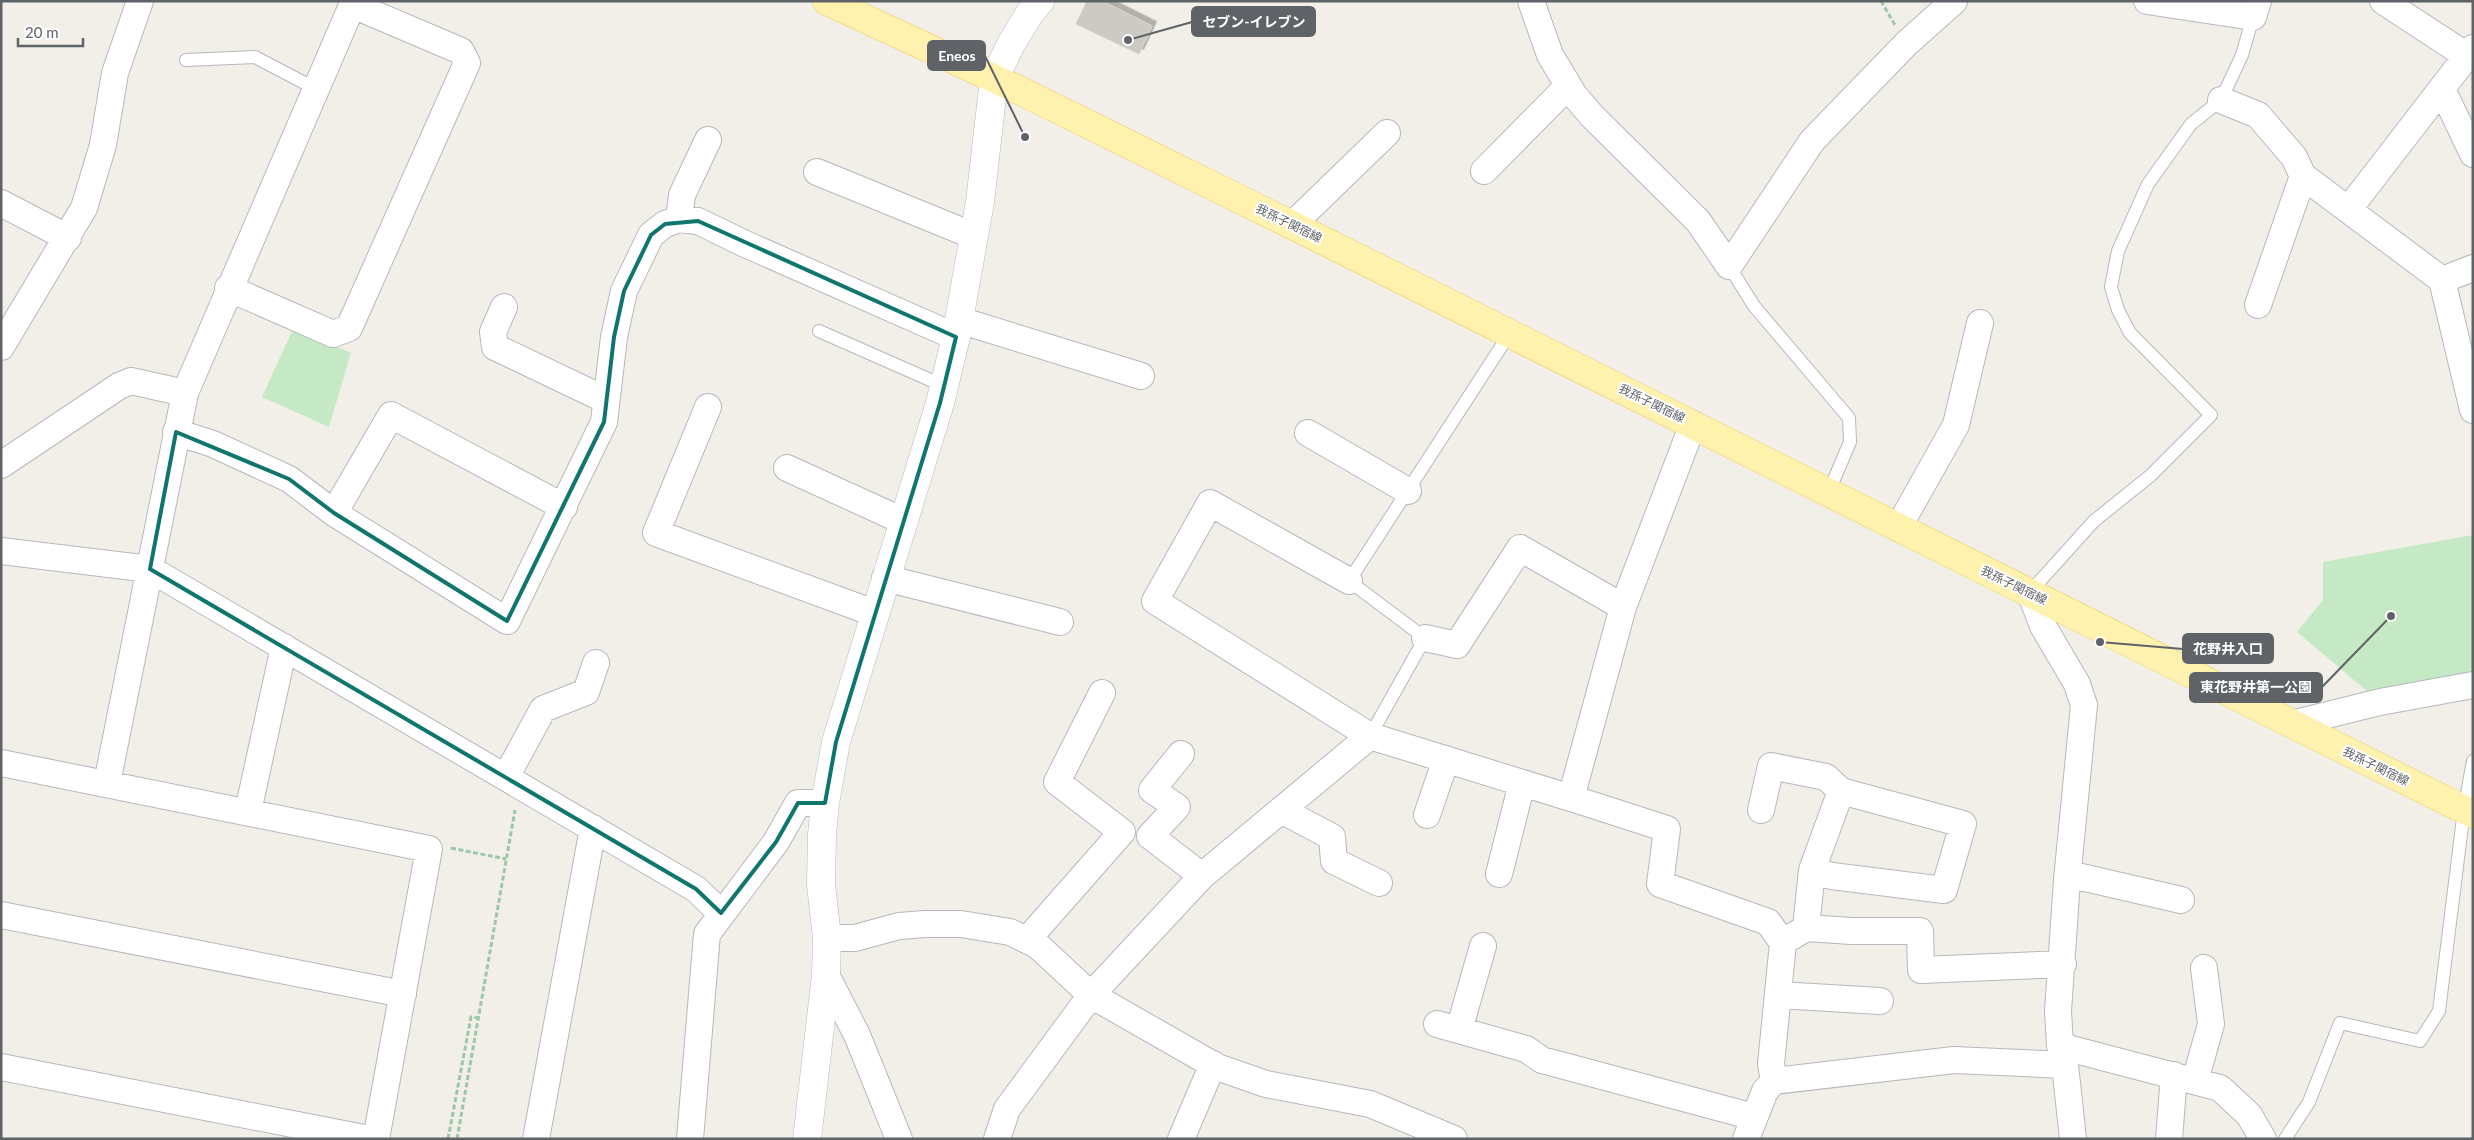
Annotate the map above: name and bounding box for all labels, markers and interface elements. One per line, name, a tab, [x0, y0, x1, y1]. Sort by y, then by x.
callout: セブン-イレブン	[1192, 7, 1315, 36]
text: セブン-イレブン	[1202, 13, 1306, 30]
scale bar	[18, 15, 82, 47]
text: 20 m	[25, 23, 59, 41]
callout: Eneos	[928, 41, 985, 70]
text: Eneos	[938, 47, 976, 64]
street label: 我孫子関宿線	[1253, 200, 1325, 246]
street label: 我孫子関宿線	[1616, 380, 1688, 426]
street label: 我孫子関宿線	[1978, 562, 2050, 608]
callout: 花野井入口	[2183, 634, 2273, 663]
text: 花野井入口	[2193, 640, 2263, 657]
callout: 東花野井第一公園	[2190, 673, 2322, 702]
text: 東花野井第一公園	[2200, 678, 2312, 695]
street label: 我孫子関宿線	[2340, 743, 2412, 789]

